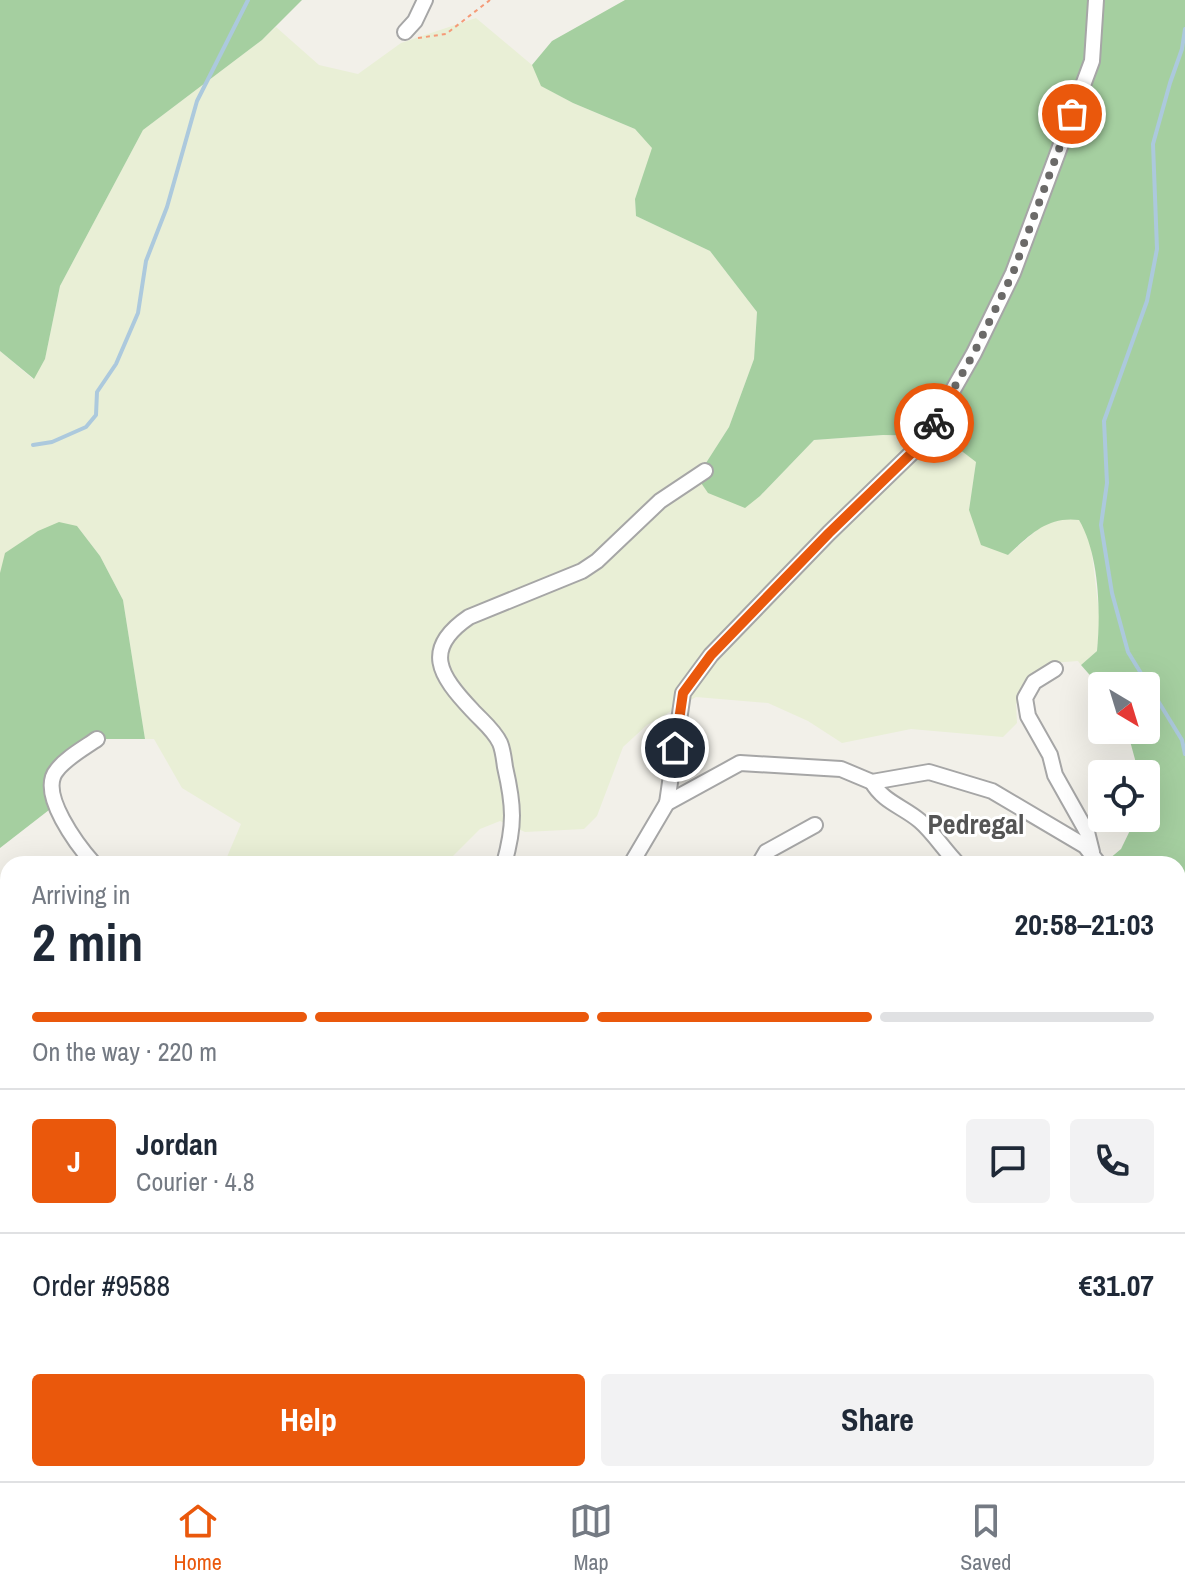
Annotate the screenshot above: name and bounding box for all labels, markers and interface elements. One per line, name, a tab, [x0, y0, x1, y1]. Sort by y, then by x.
pin	[1038, 80, 1106, 148]
icon: bag	[1050, 92, 1094, 136]
courier	[894, 383, 974, 463]
icon: bike	[912, 401, 956, 445]
north arrow	[1088, 672, 1160, 744]
map controls	[1088, 672, 1160, 832]
pin	[641, 714, 709, 782]
icon: home	[653, 726, 697, 770]
button: locate	[1088, 760, 1160, 832]
district label: Pedregal	[928, 805, 1025, 843]
text: Arriving in	[32, 877, 130, 912]
text: 20:58–21:03	[1015, 904, 1154, 944]
text: 2 min	[32, 907, 143, 977]
text: On the way · 220 m	[32, 1034, 217, 1069]
button: chat	[966, 1119, 1050, 1203]
button: phone	[1070, 1119, 1154, 1203]
text: Jordan	[136, 1124, 218, 1164]
text: J	[67, 1141, 81, 1181]
text: Courier · 4.8	[136, 1164, 255, 1199]
text: Order #9588	[32, 1265, 170, 1305]
text: €31.07	[1079, 1265, 1154, 1305]
button: Help	[32, 1374, 585, 1466]
button: Share	[601, 1374, 1154, 1466]
tab: Home	[174, 1499, 222, 1577]
tab: Map	[569, 1499, 613, 1577]
tab: Saved	[960, 1499, 1011, 1577]

